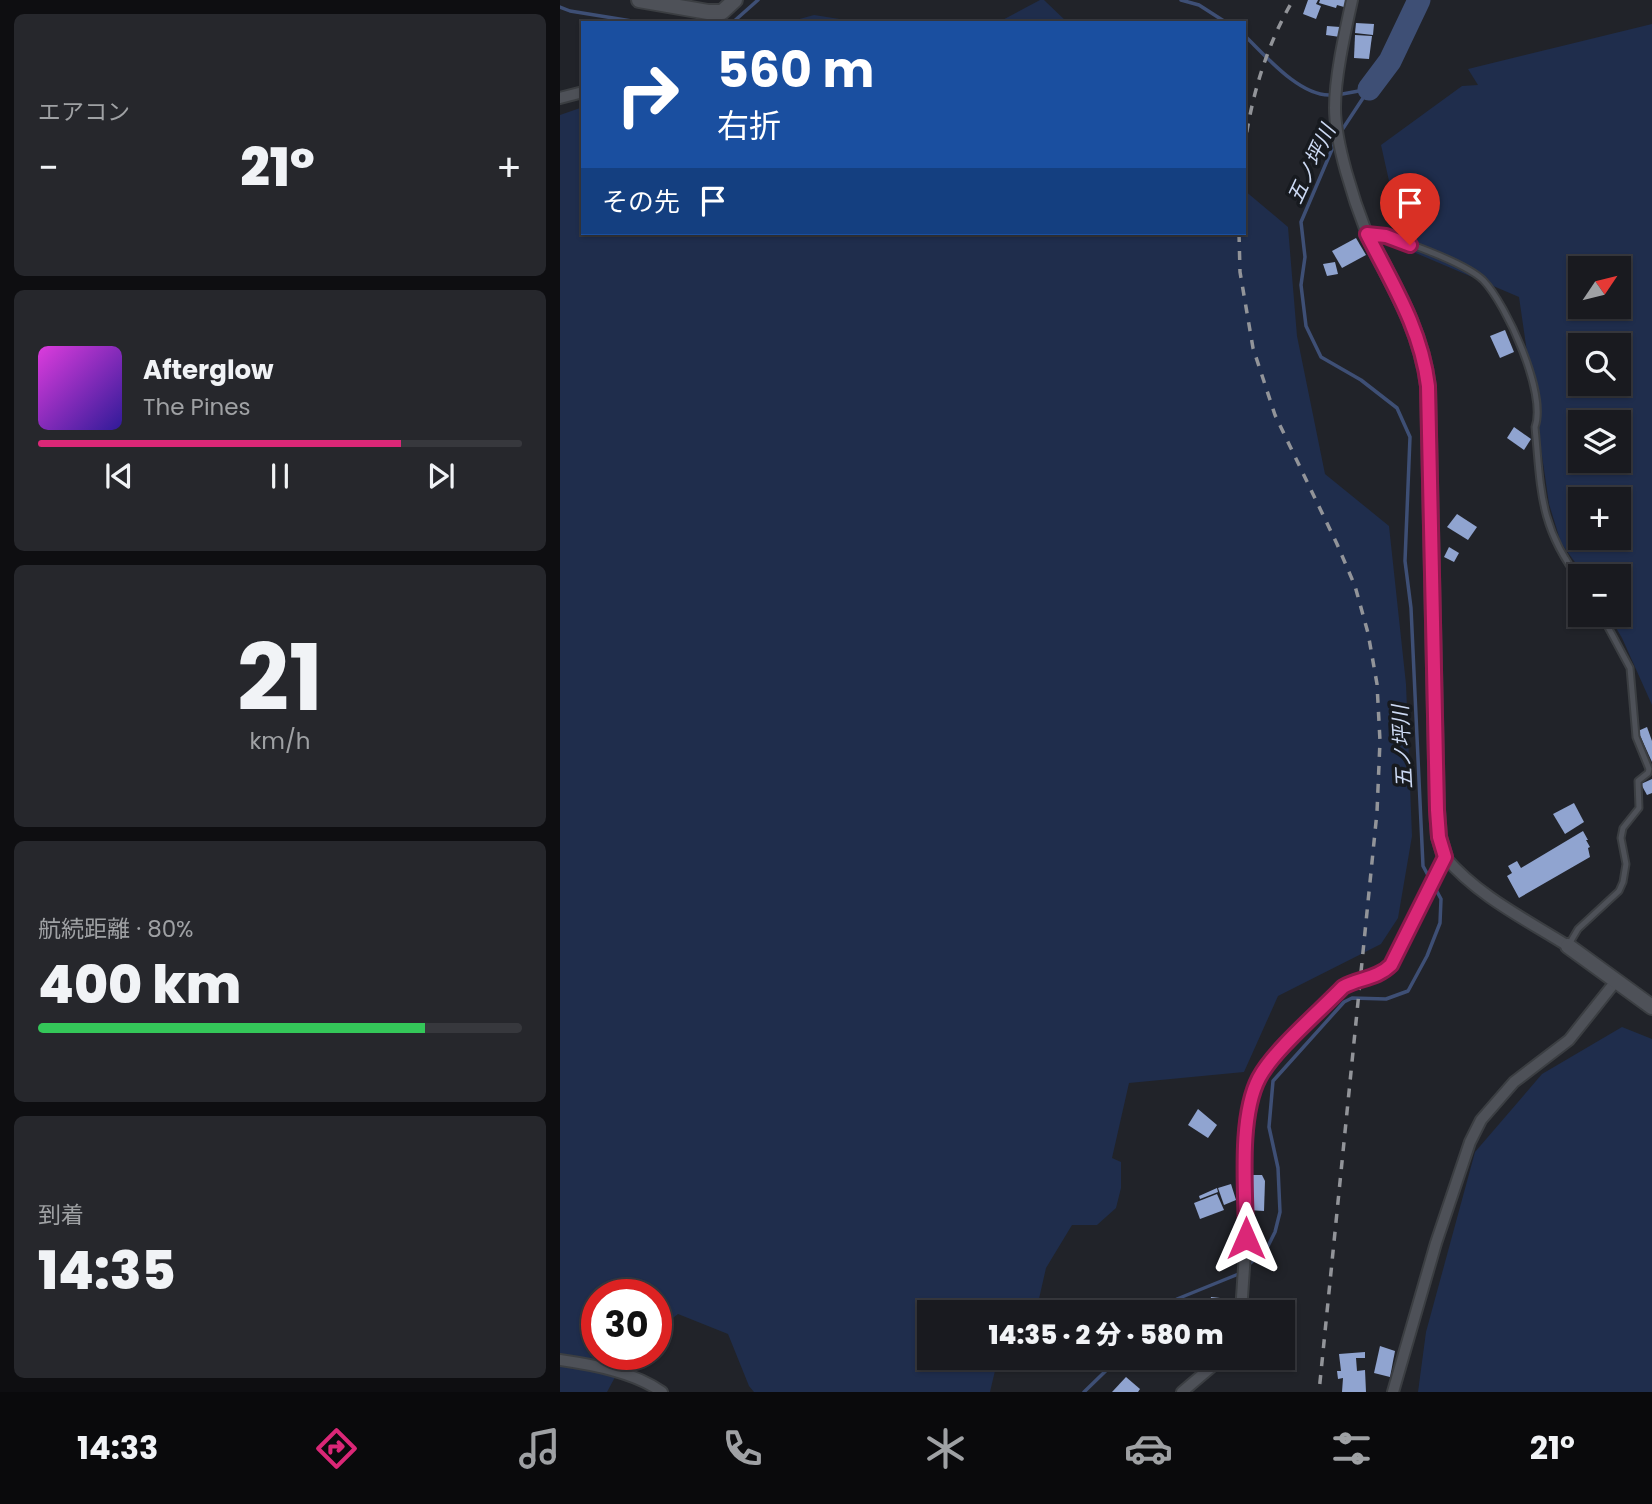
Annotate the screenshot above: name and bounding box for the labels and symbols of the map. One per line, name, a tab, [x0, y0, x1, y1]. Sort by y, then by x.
water label: 五ノ坪川	[1280, 118, 1343, 208]
pin	[1380, 173, 1440, 245]
north arrow	[1568, 256, 1631, 318]
water label: 五ノ坪川	[1385, 702, 1419, 790]
position arrow	[1209, 1201, 1283, 1275]
speed limit sign: 30	[581, 1279, 672, 1370]

